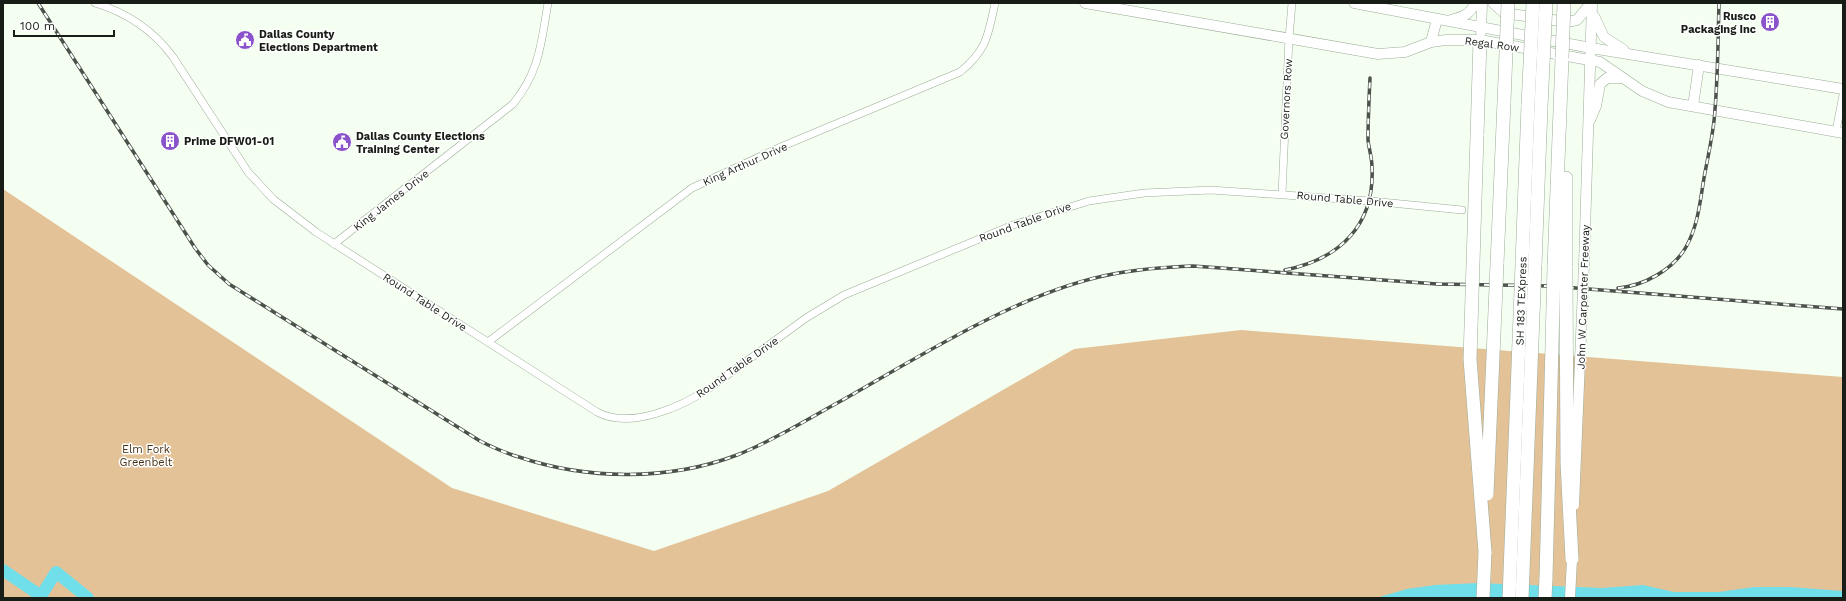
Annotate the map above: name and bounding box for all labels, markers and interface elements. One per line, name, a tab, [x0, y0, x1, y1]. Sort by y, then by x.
place label: Rusco Packaging Inc	[1681, 10, 1756, 36]
building icon: Rusco Packaging Inc	[1759, 11, 1781, 33]
scale bar	[14, 12, 114, 38]
text: 100 m	[20, 19, 55, 33]
place label: Dallas County Elections Department	[259, 28, 378, 54]
public building icon: Dallas County Elections Department	[234, 29, 256, 51]
street label: Regal Row	[1464, 34, 1520, 55]
street label: Governors Row	[1278, 58, 1295, 140]
building icon: Prime DFW01-01	[159, 130, 181, 152]
place label: Dallas County Elections Training Center	[356, 130, 485, 156]
public building icon: Dallas County Elections Training Center	[331, 131, 353, 153]
place label: Prime DFW01-01	[184, 135, 274, 148]
street label: King Arthur Drive	[701, 140, 789, 189]
street label: King James Drive	[351, 167, 432, 234]
street label: Round Table Drive	[1296, 189, 1394, 210]
street label: Round Table Drive	[977, 200, 1073, 245]
street label: John W Carpenter Freeway	[1574, 224, 1593, 370]
street label: SH 183 TEXpress	[1513, 256, 1530, 346]
street label: Round Table Drive	[380, 271, 469, 334]
street label: Round Table Drive	[694, 334, 781, 401]
park label: Elm Fork Greenbelt	[120, 443, 173, 469]

